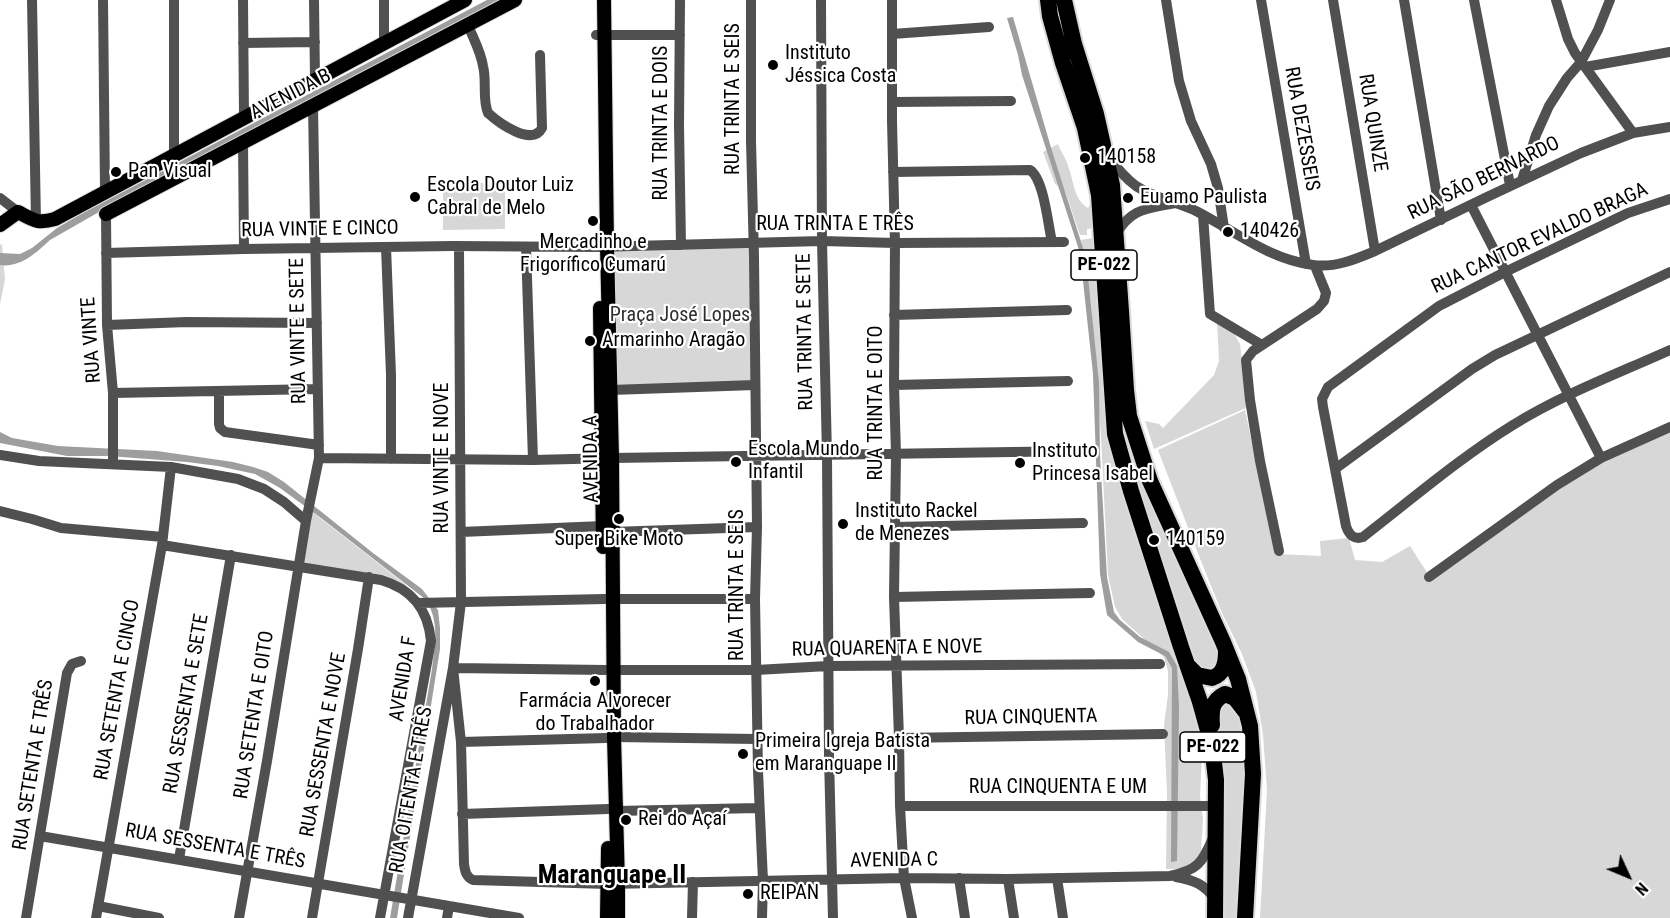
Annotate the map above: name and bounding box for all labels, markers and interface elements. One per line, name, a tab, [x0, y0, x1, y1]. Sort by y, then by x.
street label: RUA TRINTA E SEIS	[722, 23, 746, 175]
place label: Instituto Jéssica Costa	[785, 42, 896, 89]
street label: RUA TRINTA E DOIS	[650, 46, 674, 200]
marker: Instituto Jéssica Costa	[766, 58, 780, 72]
street label: AVENIDA B	[247, 64, 335, 126]
street label: RUA DEZESSEIS	[1278, 65, 1324, 193]
street label: RUA QUINZE	[1352, 72, 1392, 174]
street label: RUA SÃO BERNARDO	[1404, 132, 1564, 226]
place label: 140158	[1097, 146, 1156, 170]
marker: 140158	[1078, 151, 1092, 165]
place label: Pan Visual	[128, 160, 212, 184]
marker: Pan Visual	[109, 165, 123, 179]
place label: Escola Doutor Luiz Cabral de Melo	[427, 174, 574, 221]
street label: RUA CANTOR EVALDO BRAGA	[1428, 178, 1652, 300]
place label: Eu amo Paulista	[1140, 186, 1267, 210]
marker: Escola Doutor Luiz Cabral de Melo	[408, 190, 422, 204]
marker: Eu amo Paulista	[1121, 191, 1135, 205]
street label: RUA TRINTA E TRÊS	[756, 213, 914, 237]
marker: Mercadinho e Frigorífico Cumarú	[586, 214, 600, 228]
street label: RUA VINTE E CINCO	[241, 217, 399, 243]
place label: 140426	[1240, 220, 1299, 244]
marker: 140426	[1221, 225, 1235, 239]
place label: Mercadinho e Frigorífico Cumarú	[520, 231, 666, 278]
road number: PE-022	[1071, 250, 1137, 280]
street label: RUA TRINTA E SETE	[793, 253, 819, 411]
street label: RUA VINTE E SETE	[286, 258, 312, 404]
street label: RUA VINTE	[77, 296, 107, 384]
park label: Praça José Lopes	[610, 304, 750, 328]
street label: RUA TRINTA E OITO	[865, 325, 889, 481]
place label: Armarinho Aragão	[602, 329, 745, 353]
marker: Armarinho Aragão	[583, 334, 597, 348]
street label: RUA VINTE E NOVE	[431, 383, 455, 533]
street label: AVENIDA A	[579, 415, 605, 503]
place label: Escola Mundo Infantil	[748, 438, 860, 485]
place label: Instituto Princesa Isabel	[1032, 440, 1153, 487]
marker: Escola Mundo Infantil	[729, 455, 743, 469]
marker: Instituto Princesa Isabel	[1013, 456, 1027, 470]
place label: Instituto Rackel de Menezes	[855, 500, 977, 547]
street label: RUA TRINTA E SEIS	[726, 509, 750, 661]
marker: Super Bike Moto	[612, 512, 626, 526]
marker: Instituto Rackel de Menezes	[836, 517, 850, 531]
place label: Super Bike Moto	[554, 528, 684, 552]
place label: 140159	[1166, 528, 1225, 552]
marker: 140159	[1147, 533, 1161, 547]
street label: RUA SETENTA E CINCO	[90, 598, 146, 782]
street label: RUA SESSENTA E SETE	[159, 612, 215, 796]
street label: RUA SETENTA E OITO	[230, 629, 280, 801]
street label: AVENIDA F	[385, 635, 423, 723]
street label: RUA QUARENTA E NOVE	[791, 635, 983, 663]
street label: RUA SESSENTA E NOVE	[296, 651, 352, 839]
marker: Farmácia Alvorecer do Trabalhador	[588, 674, 602, 688]
street label: RUA SETENTA E TRÊS	[9, 678, 59, 852]
place label: Farmácia Alvorecer do Trabalhador	[519, 690, 671, 737]
street label: RUA OITENTA E TRÊS	[386, 705, 438, 875]
street label: RUA CINQUENTA	[964, 705, 1098, 731]
place label: Primeira Igreja Batista em Maranguape II	[755, 730, 930, 777]
road number: PE-022	[1180, 732, 1246, 762]
marker: Primeira Igreja Batista em Maranguape II	[736, 747, 750, 761]
street label: RUA CINQUENTA E UM	[969, 776, 1147, 800]
place label: Rei do Açaí	[638, 808, 727, 832]
marker: Rei do Açaí	[619, 813, 633, 827]
street label: RUA SESSENTA E TRÊS	[123, 819, 307, 875]
north arrow	[1598, 846, 1658, 906]
street label: AVENIDA C	[850, 848, 938, 874]
district label: Maranguape II	[538, 860, 686, 892]
text: N	[1631, 879, 1652, 899]
place label: REIPAN	[760, 882, 819, 906]
marker: REIPAN	[741, 887, 755, 901]

